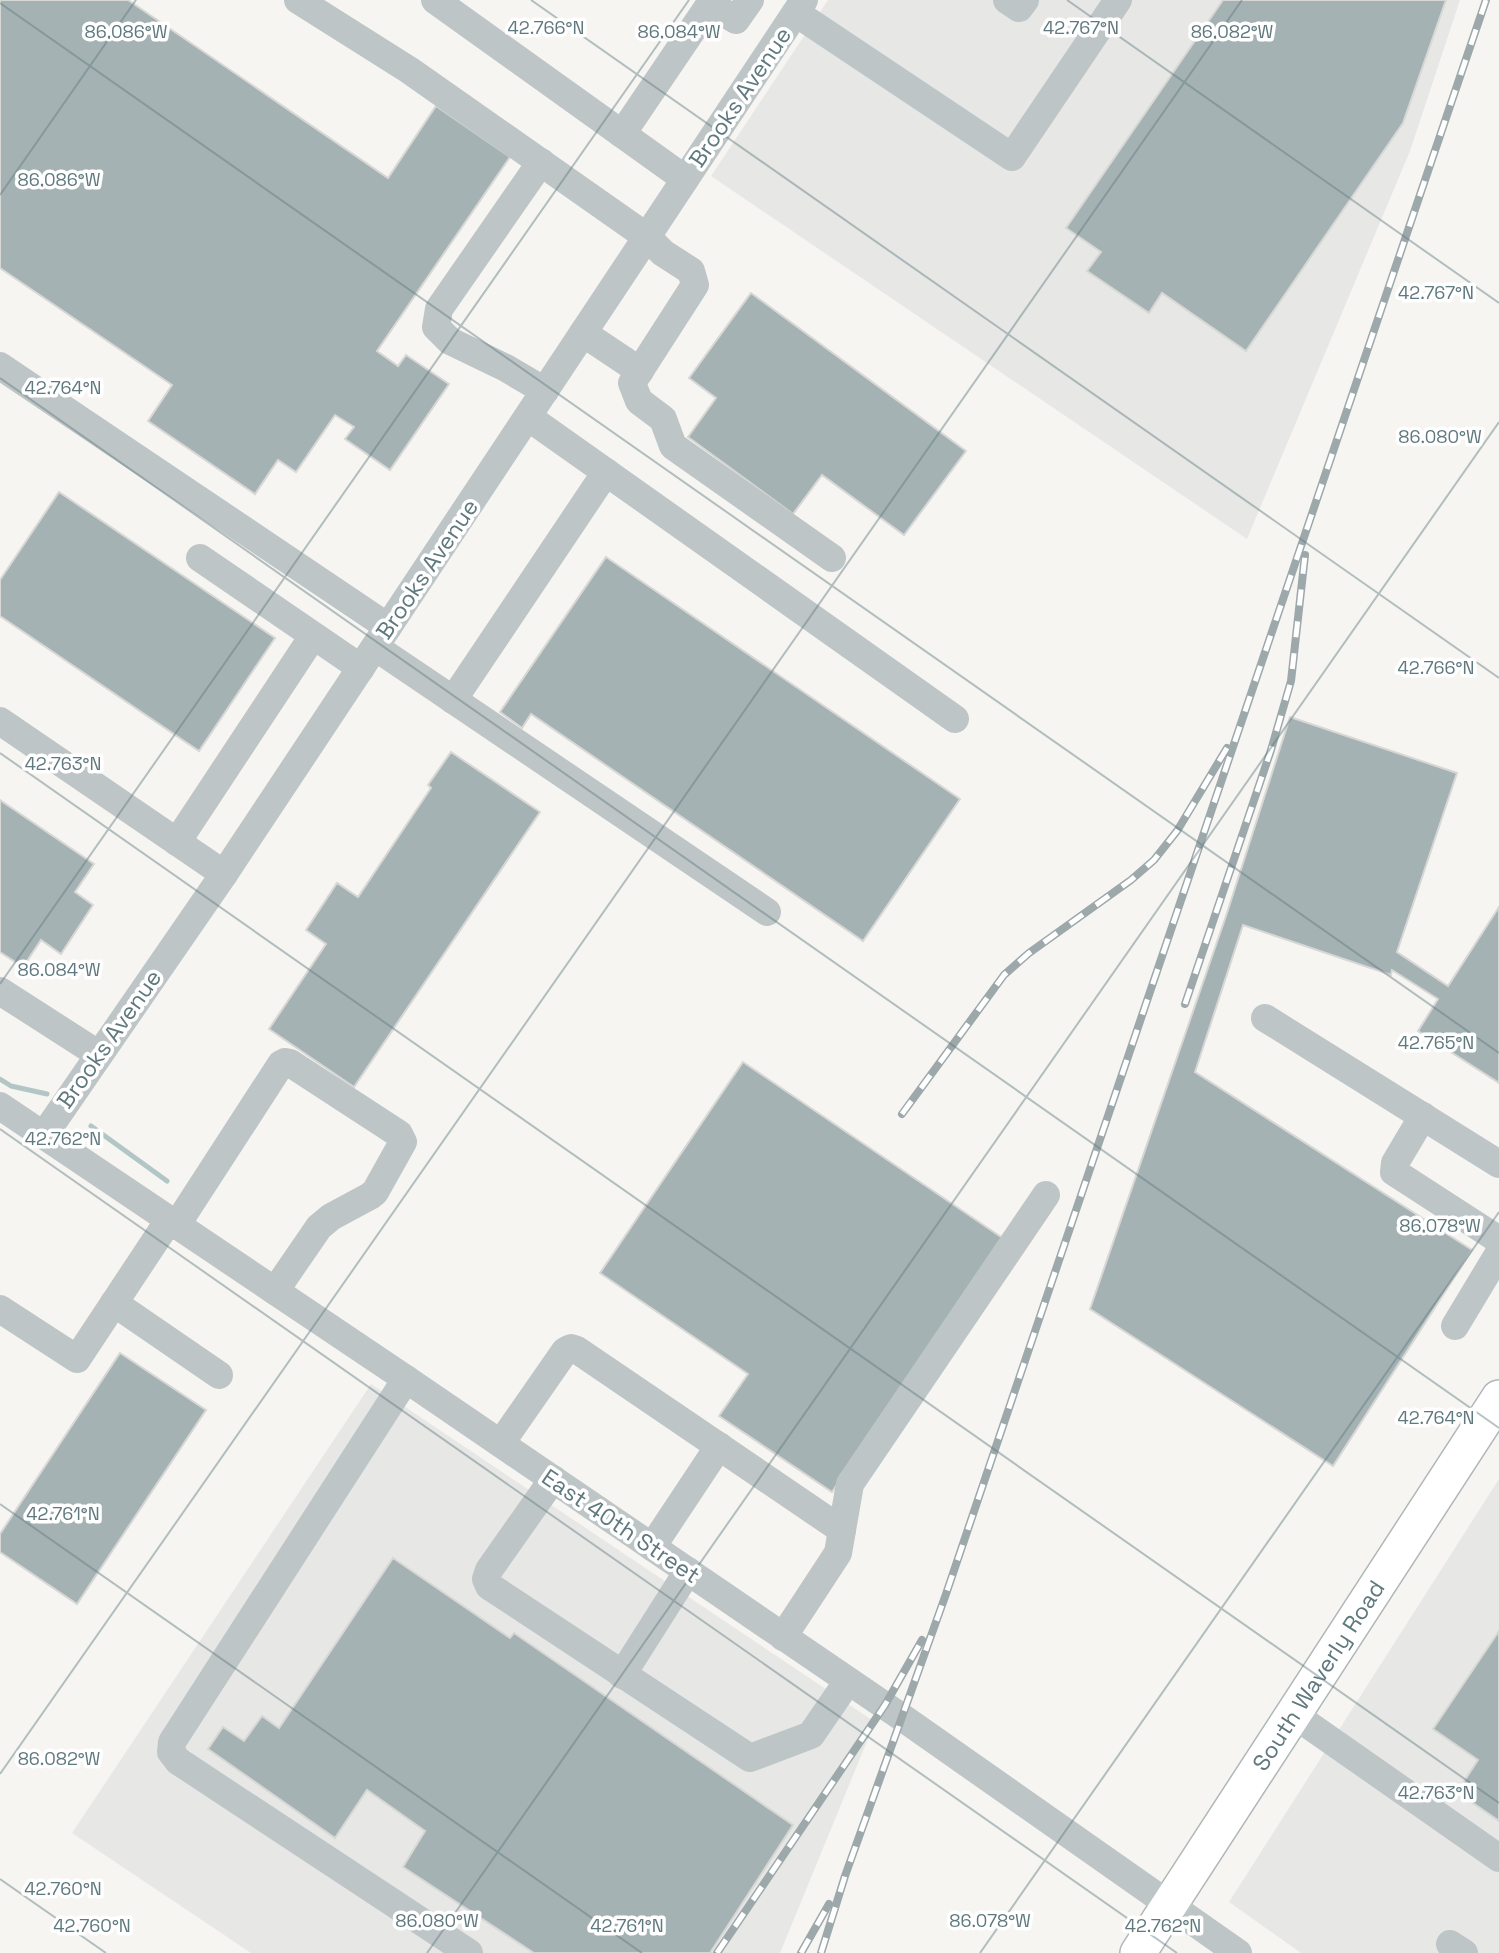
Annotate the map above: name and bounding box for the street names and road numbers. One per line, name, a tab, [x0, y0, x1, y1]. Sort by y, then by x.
street label: Brooks Avenue	[682, 21, 798, 173]
street label: Brooks Avenue	[369, 493, 485, 645]
street label: Brooks Avenue	[50, 964, 168, 1114]
street label: East 40th Street	[536, 1462, 706, 1590]
street label: South Waverly Road	[1245, 1574, 1391, 1777]

